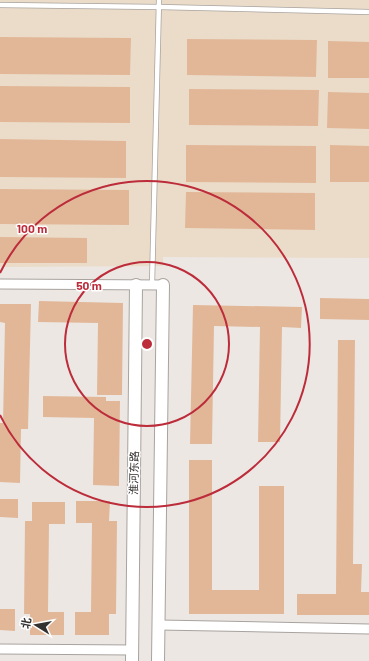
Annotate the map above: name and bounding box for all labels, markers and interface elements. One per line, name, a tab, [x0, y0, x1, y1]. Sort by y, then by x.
text: 100 m	[17, 221, 47, 235]
text: 50 m	[76, 278, 102, 292]
centre of rings	[140, 337, 154, 351]
street label: 淮河东路	[127, 451, 140, 495]
north arrow	[16, 605, 56, 645]
text: 北	[18, 616, 33, 630]

